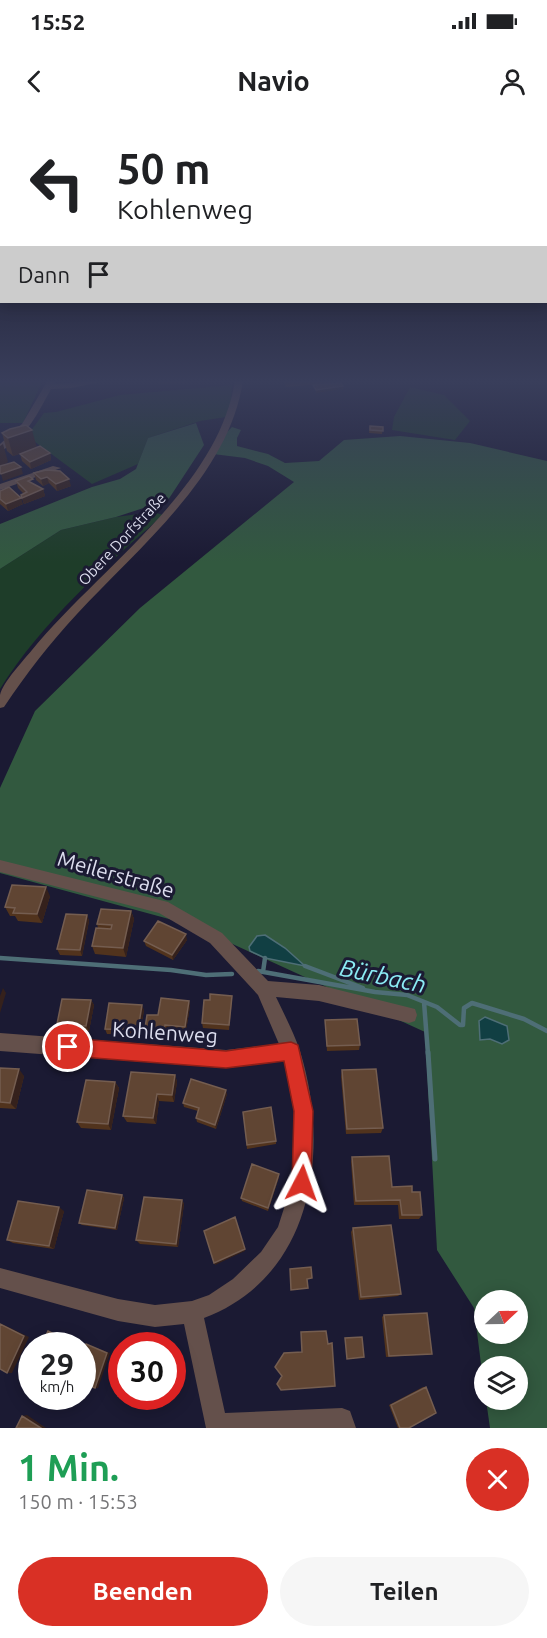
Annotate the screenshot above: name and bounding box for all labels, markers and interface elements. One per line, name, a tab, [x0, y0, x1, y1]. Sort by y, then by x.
text: 15:52	[30, 9, 85, 34]
icon: back	[18, 65, 51, 98]
icon: person	[496, 65, 529, 98]
text: Navio	[237, 66, 310, 96]
icon: left	[18, 144, 96, 222]
text: 50 m	[117, 145, 211, 192]
text: Kohlenweg	[117, 194, 253, 224]
icon: arrive	[82, 258, 115, 291]
text: Dann	[18, 262, 70, 287]
street label: Obere Dorfstraße	[75, 489, 169, 589]
street label: Meilerstraße	[55, 846, 177, 902]
water label: Bürbach	[337, 954, 429, 998]
street label: Kohlenweg	[111, 1016, 219, 1048]
pin	[42, 1021, 93, 1072]
icon: arrive	[51, 1030, 84, 1063]
position arrow	[270, 1151, 334, 1215]
north arrow	[474, 1290, 528, 1344]
map controls	[474, 1290, 528, 1410]
speed limit sign: 30	[108, 1332, 186, 1410]
text: 29	[40, 1347, 74, 1381]
button: layers	[474, 1356, 528, 1410]
text: km/h	[40, 1378, 74, 1395]
text: 1 Min.	[18, 1447, 119, 1488]
button: close	[466, 1448, 529, 1511]
text: 150 m · 15:53	[18, 1490, 138, 1513]
button: Beenden	[18, 1557, 268, 1626]
button: Teilen	[280, 1557, 529, 1626]

